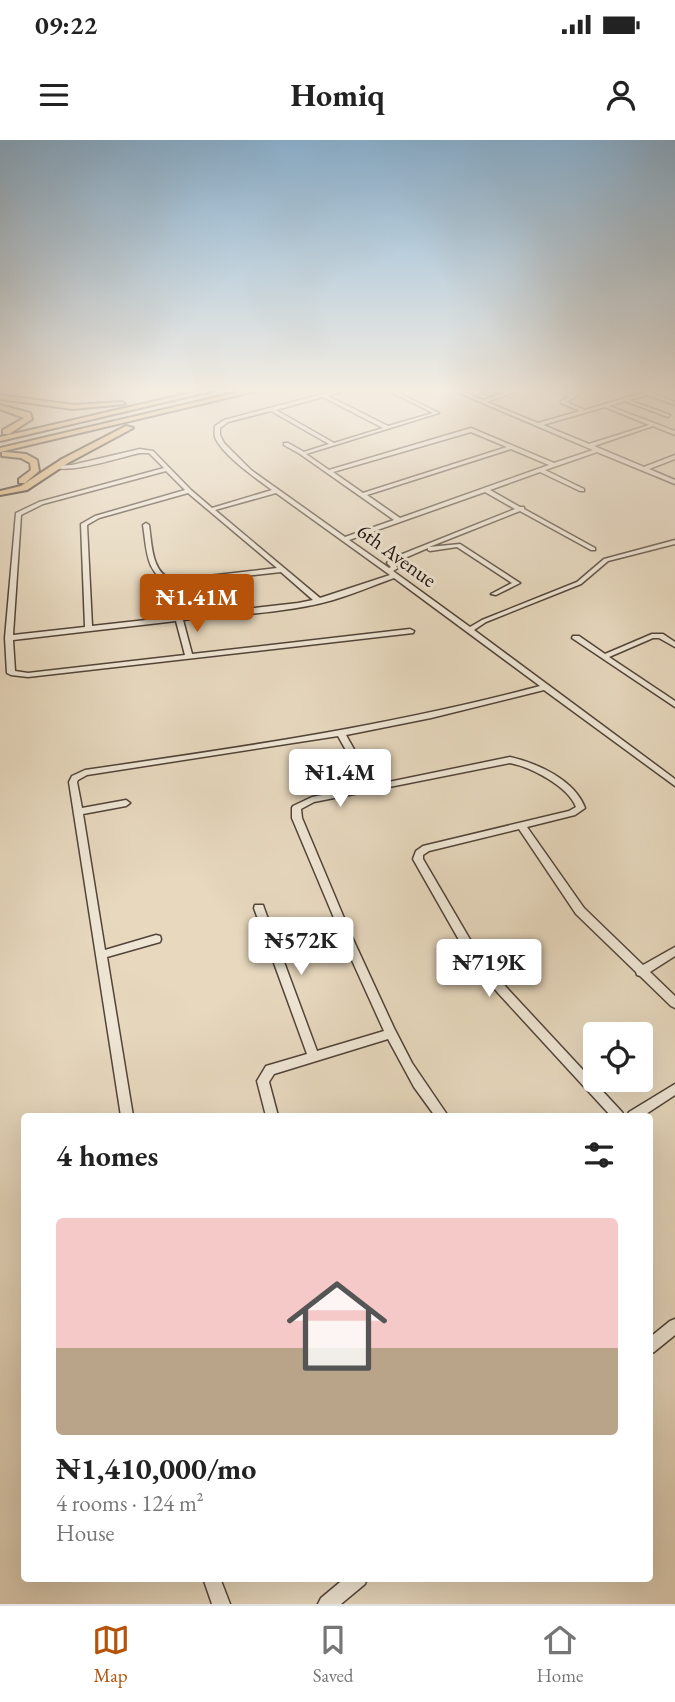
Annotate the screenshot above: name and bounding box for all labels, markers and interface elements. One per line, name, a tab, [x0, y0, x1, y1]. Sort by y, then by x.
text: 09:22	[35, 8, 97, 42]
text: Homiq	[290, 74, 385, 116]
icon: menu	[35, 76, 73, 114]
icon: person	[602, 76, 640, 114]
street label: 6th Avenue	[352, 517, 442, 593]
pin: ₦1.41M	[140, 574, 254, 634]
text: ₦1.41M	[156, 582, 238, 612]
pin: ₦1.4M	[291, 750, 389, 809]
text: ₦1.4M	[305, 757, 375, 787]
pin: ₦572K	[252, 918, 350, 977]
text: ₦572K	[264, 925, 338, 955]
pin: ₦719K	[440, 940, 538, 999]
text: ₦719K	[452, 947, 526, 977]
map controls	[583, 1022, 653, 1092]
button: locate	[583, 1022, 653, 1092]
text: 4 homes	[56, 1136, 158, 1175]
icon: filters	[580, 1136, 618, 1174]
icon: home	[274, 1263, 400, 1389]
text: ₦1,410,000/mo	[56, 1449, 256, 1488]
text: 4 rooms · 124 m²	[56, 1488, 204, 1518]
text: House	[56, 1518, 115, 1548]
tab: Map	[92, 1621, 130, 1688]
tab: Saved	[313, 1621, 353, 1688]
tab: Home	[536, 1621, 583, 1688]

